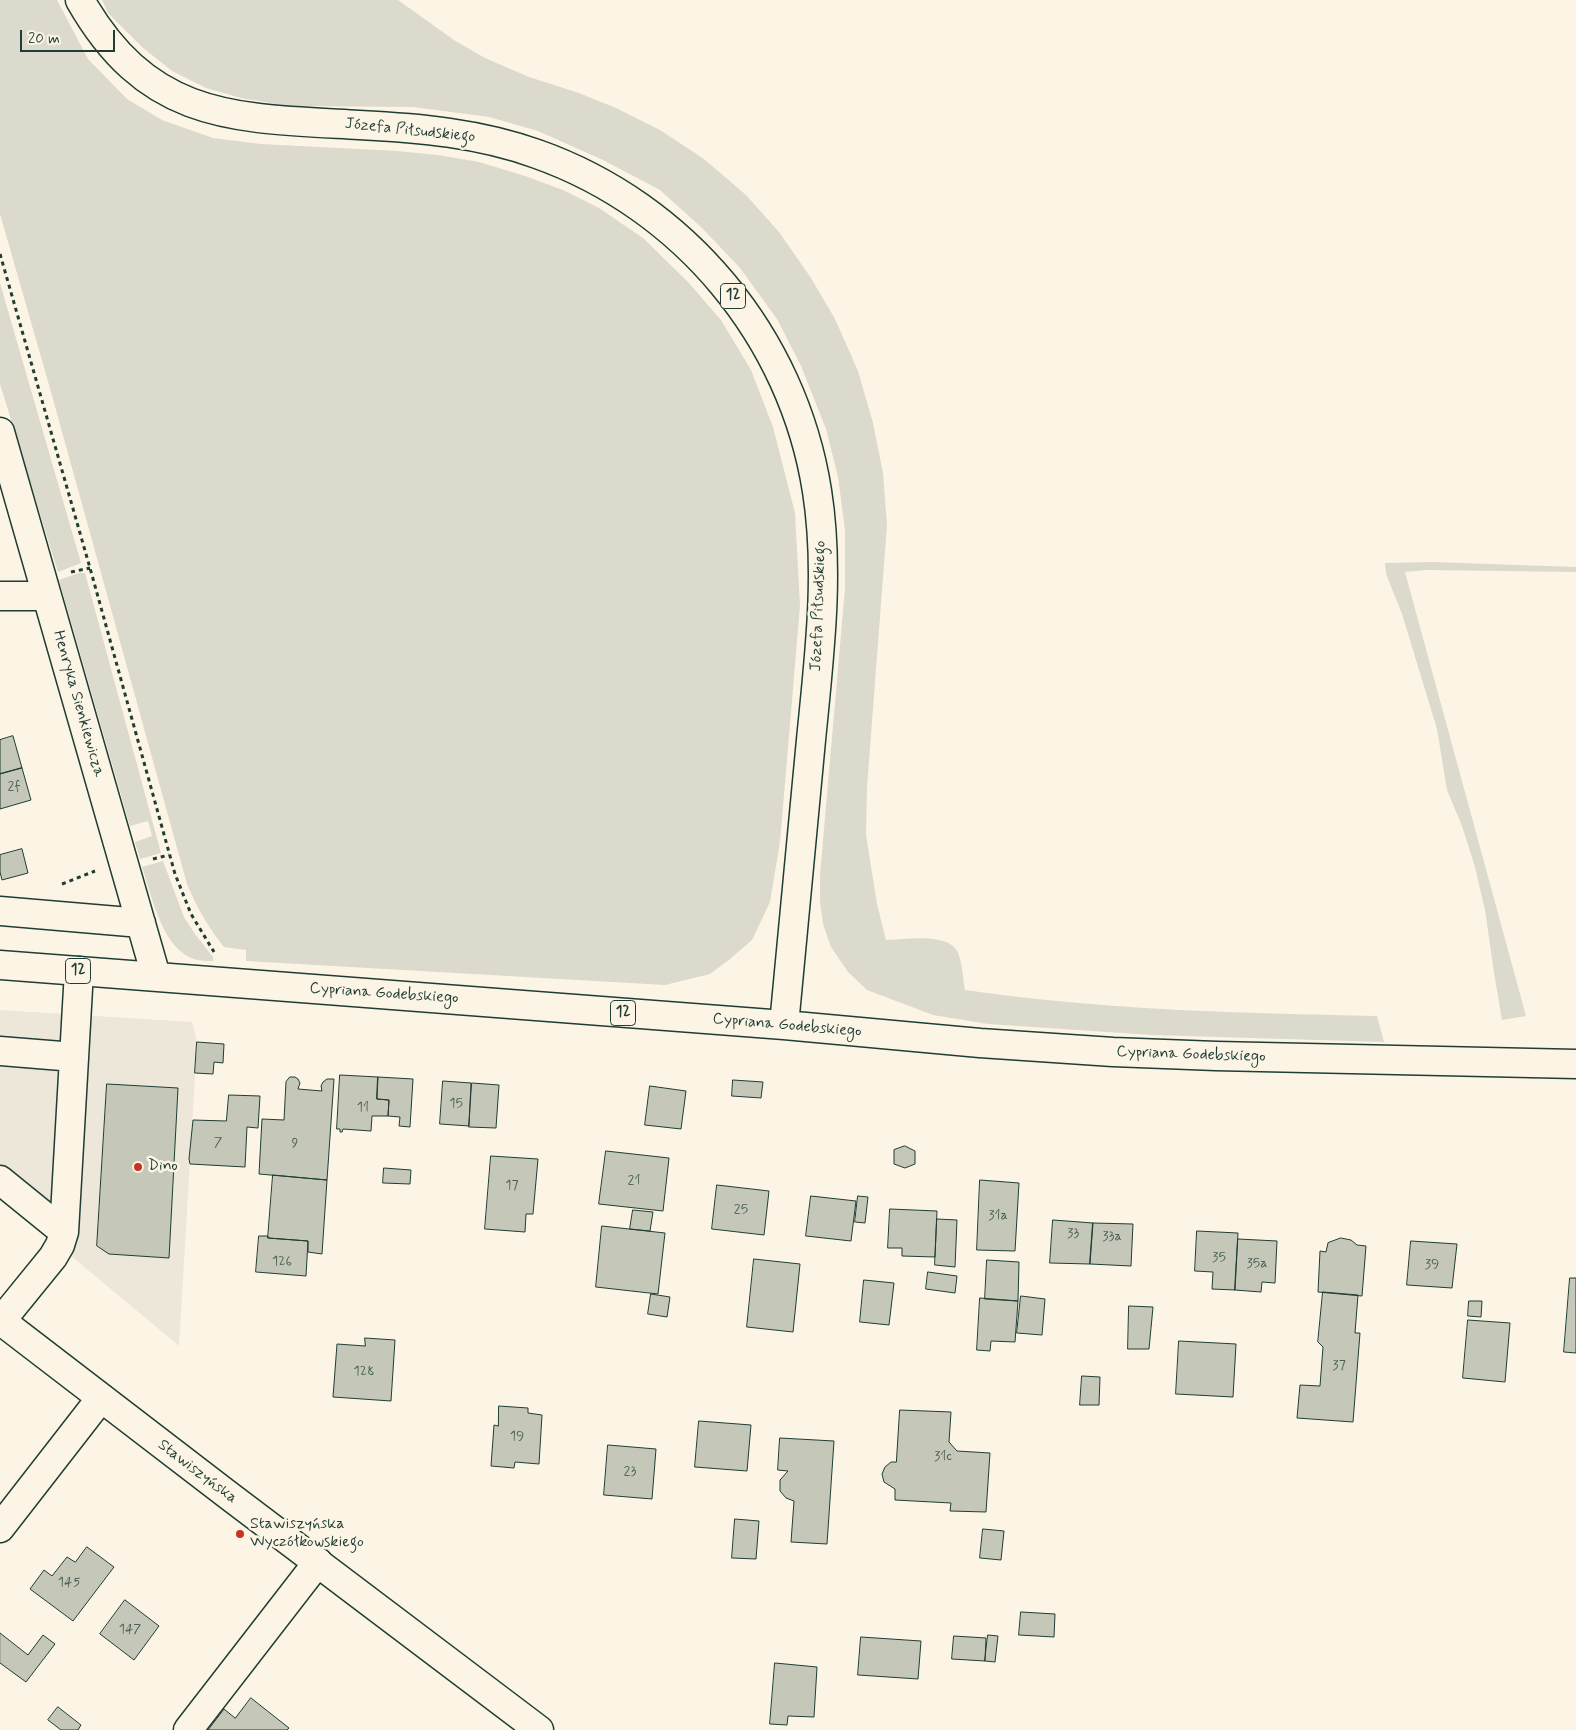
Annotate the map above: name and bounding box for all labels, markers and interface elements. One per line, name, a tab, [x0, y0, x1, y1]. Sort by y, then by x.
scale bar	[22, 20, 118, 52]
text: 20 m	[28, 29, 60, 49]
street label: Józefa Piłsudskiego	[344, 115, 476, 147]
road number: 12	[720, 284, 746, 308]
street label: Józefa Piłsudskiego	[807, 540, 831, 672]
street label: Henryka Sienkiewicza	[48, 628, 108, 780]
house number: 2f	[8, 779, 20, 795]
road number: 12	[66, 958, 90, 984]
street label: Cypriana Godebskiego	[309, 979, 459, 1009]
road number: 12	[610, 1000, 636, 1026]
street label: Cypriana Godebskiego	[712, 1010, 862, 1042]
street label: Cypriana Godebskiego	[1116, 1043, 1266, 1067]
house number: 15	[449, 1096, 463, 1112]
house number: 11	[357, 1100, 369, 1116]
house number: 7	[214, 1135, 222, 1151]
house number: 9	[292, 1136, 298, 1152]
place label: Dino	[148, 1157, 178, 1177]
marker: Dino	[132, 1161, 144, 1173]
house number: 21	[628, 1173, 640, 1189]
house number: 17	[505, 1178, 519, 1194]
house number: 25	[734, 1202, 748, 1218]
house number: 31a	[988, 1208, 1008, 1224]
house number: 33	[1067, 1226, 1079, 1242]
house number: 33a	[1102, 1229, 1122, 1245]
house number: 35	[1212, 1250, 1226, 1266]
house number: 126	[272, 1254, 292, 1270]
house number: 35a	[1247, 1256, 1267, 1272]
house number: 39	[1425, 1257, 1439, 1273]
house number: 37	[1332, 1358, 1346, 1374]
house number: 128	[353, 1364, 375, 1380]
house number: 19	[510, 1429, 524, 1445]
street label: Stawiszyńska	[153, 1436, 241, 1508]
house number: 31c	[934, 1449, 952, 1465]
house number: 23	[624, 1464, 636, 1480]
place label: Stawiszyńska Wyczółkowskiego	[250, 1515, 364, 1553]
marker: Stawiszyńska Wyczółkowskiego	[234, 1528, 246, 1540]
house number: 145	[58, 1575, 80, 1591]
house number: 147	[119, 1622, 141, 1638]

